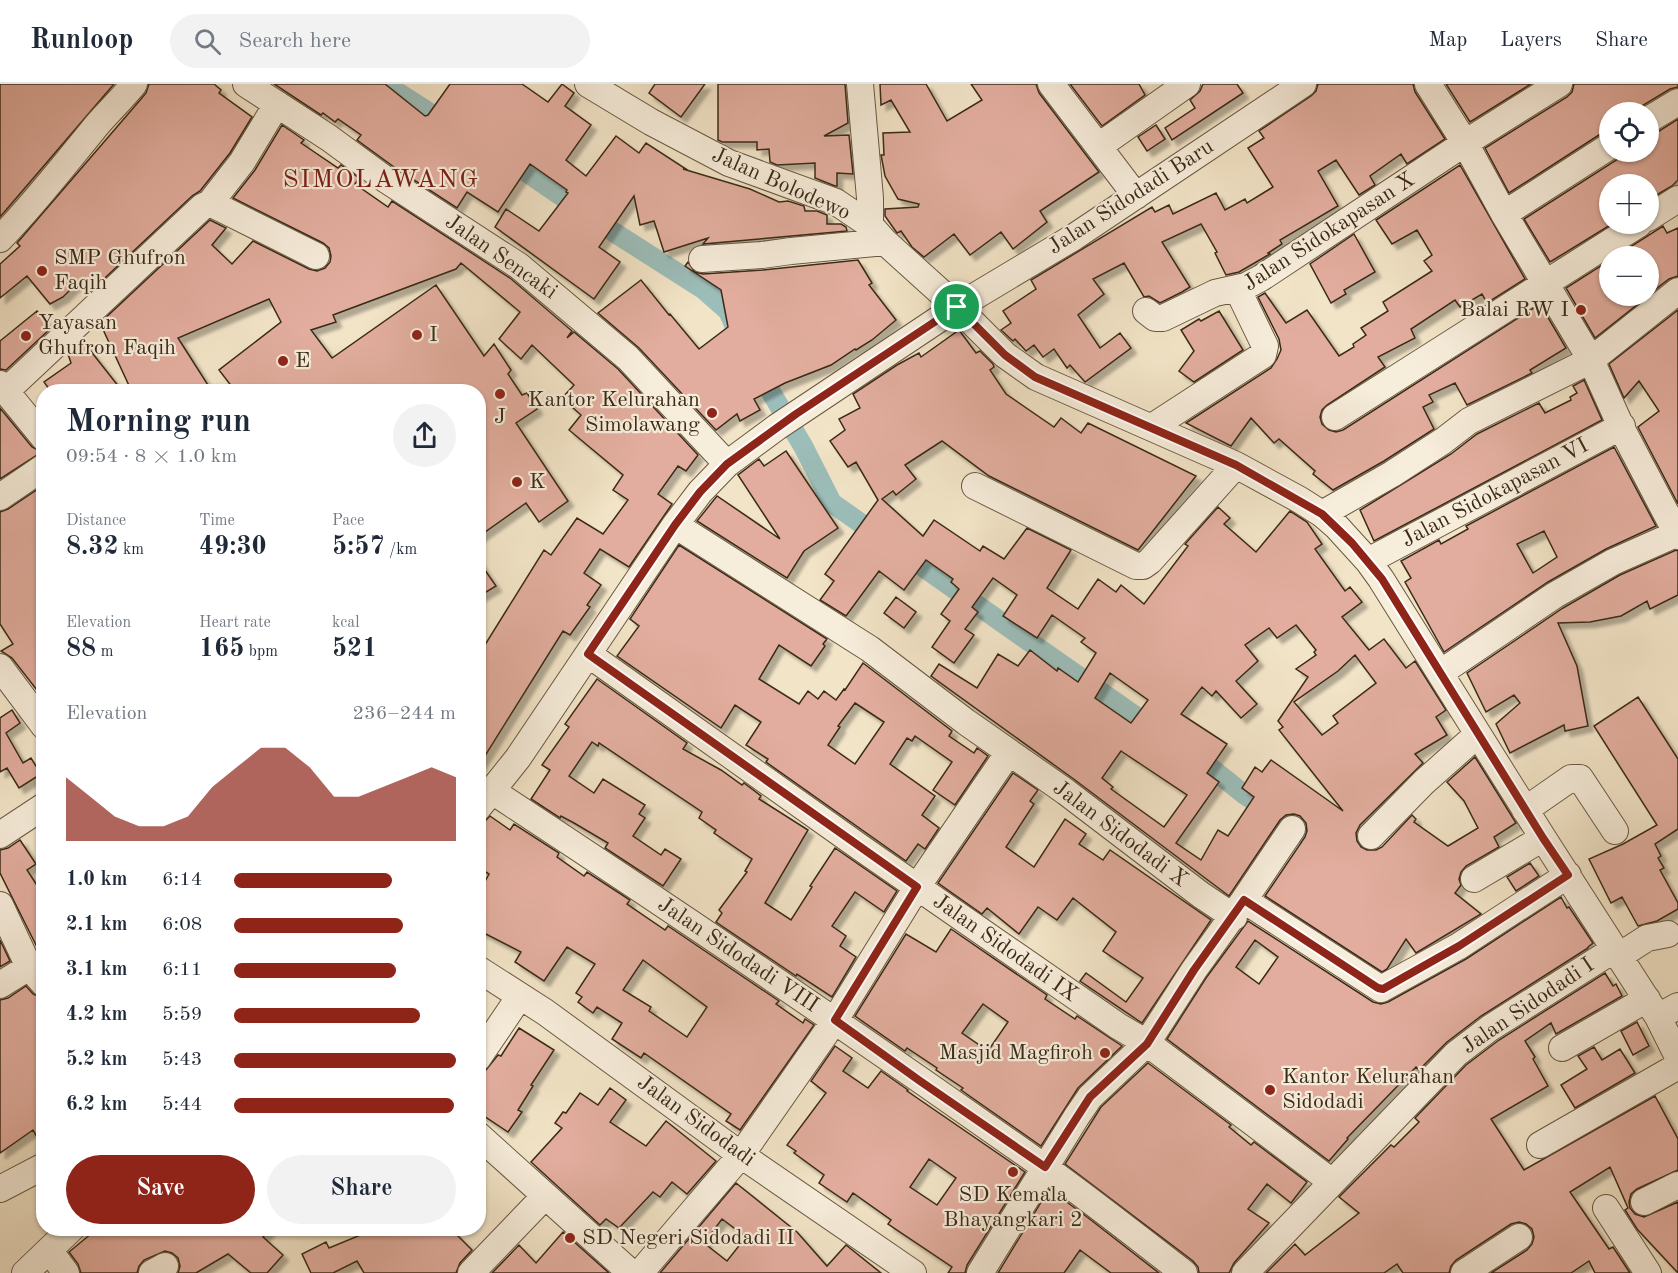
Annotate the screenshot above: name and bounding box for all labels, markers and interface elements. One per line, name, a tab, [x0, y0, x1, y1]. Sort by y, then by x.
search box	[170, 14, 590, 68]
icon: search	[191, 25, 224, 58]
text: Runloop	[30, 27, 134, 55]
text: Search here	[239, 30, 351, 52]
text: Map	[1428, 30, 1467, 51]
text: Layers	[1500, 30, 1562, 51]
text: Share	[1595, 30, 1648, 51]
map controls	[1599, 102, 1659, 306]
button: locate	[1599, 102, 1659, 162]
street label: Jalan Sidodadi Baru	[1044, 135, 1218, 259]
street label: Jalan Bolodewo	[708, 144, 854, 224]
district label: SIMOLAWANG	[282, 167, 480, 193]
street label: Jalan Sidokapasan X	[1240, 169, 1418, 295]
button: +	[1599, 174, 1659, 234]
street label: Jalan Sencaki	[441, 210, 561, 304]
button: −	[1599, 246, 1659, 306]
place label: SMP Ghufron Faqih	[54, 247, 186, 294]
marker: SMP Ghufron Faqih	[35, 264, 49, 278]
pin	[931, 281, 982, 332]
icon: arrive	[940, 290, 973, 323]
place label: Balai RW I	[1460, 299, 1569, 321]
marker: Balai RW I	[1574, 303, 1588, 317]
place label: Yayasan Ghufron Faqih	[38, 312, 176, 359]
place label: I	[429, 324, 438, 346]
marker: I	[410, 328, 424, 342]
marker: Yayasan Ghufron Faqih	[19, 329, 33, 343]
place label: E	[295, 350, 310, 372]
marker: E	[276, 354, 290, 368]
marker: J	[493, 387, 507, 401]
place label: Kantor Kelurahan Simolawang	[528, 389, 700, 436]
button: share	[393, 404, 456, 467]
text: Morning run	[66, 406, 251, 439]
place label: J	[494, 406, 506, 428]
marker: Kantor Kelurahan Simolawang	[705, 406, 719, 420]
street label: Jalan Sidokapasan VI	[1398, 434, 1592, 552]
text: 09:54 · 8 × 1.0 km	[66, 447, 237, 467]
place label: K	[529, 471, 546, 493]
marker: K	[510, 475, 524, 489]
text: Distance	[66, 513, 126, 529]
text: Time	[199, 513, 235, 529]
text: Pace	[332, 513, 364, 529]
text: 8.32	[66, 534, 119, 560]
text: 49:30	[199, 534, 267, 560]
text: 5:57	[332, 534, 385, 560]
text: km	[119, 542, 144, 558]
text: /km	[385, 542, 417, 558]
text: Elevation	[66, 615, 131, 631]
text: Heart rate	[199, 615, 271, 631]
text: kcal	[332, 615, 360, 631]
text: 88	[66, 636, 96, 662]
text: 165	[199, 636, 244, 662]
text: 521	[332, 636, 377, 662]
text: m	[96, 644, 113, 660]
text: bpm	[244, 644, 278, 660]
text: Elevation	[66, 704, 147, 724]
text: 236–244 m	[353, 704, 456, 724]
street label: Jalan Sidodadi X	[1049, 776, 1191, 892]
text: 1.0 km	[66, 870, 128, 890]
text: 6:14	[162, 870, 202, 890]
street label: Jalan Sidodadi IX	[929, 890, 1081, 1006]
street label: Jalan Sidodadi VIII	[654, 893, 822, 1017]
text: 2.1 km	[66, 915, 128, 935]
text: 6:08	[162, 915, 202, 935]
street label: Jalan Sidodadi I	[1458, 954, 1598, 1058]
text: 3.1 km	[66, 960, 128, 980]
text: 6:11	[162, 960, 202, 980]
text: 4.2 km	[66, 1005, 128, 1025]
text: 5:59	[162, 1005, 202, 1025]
place label: Masjid Magfiroh	[939, 1042, 1093, 1064]
marker: Masjid Magfiroh	[1098, 1046, 1112, 1060]
text: 5.2 km	[66, 1050, 128, 1070]
text: 5:43	[162, 1050, 202, 1070]
place label: Kantor Kelurahan Sidodadi	[1282, 1066, 1454, 1113]
street label: Jalan Sidodadi	[633, 1071, 759, 1171]
marker: Kantor Kelurahan Sidodadi	[1263, 1083, 1277, 1097]
text: 6.2 km	[66, 1095, 128, 1115]
text: 5:44	[162, 1095, 202, 1115]
button: Save	[66, 1155, 255, 1224]
button: Share	[267, 1155, 456, 1224]
marker: SD Kemala Bhayangkari 2	[1006, 1165, 1020, 1179]
place label: SD Kemala Bhayangkari 2	[943, 1184, 1083, 1231]
place label: SD Negeri Sidodadi II	[582, 1227, 794, 1249]
marker: SD Negeri Sidodadi II	[563, 1231, 577, 1245]

